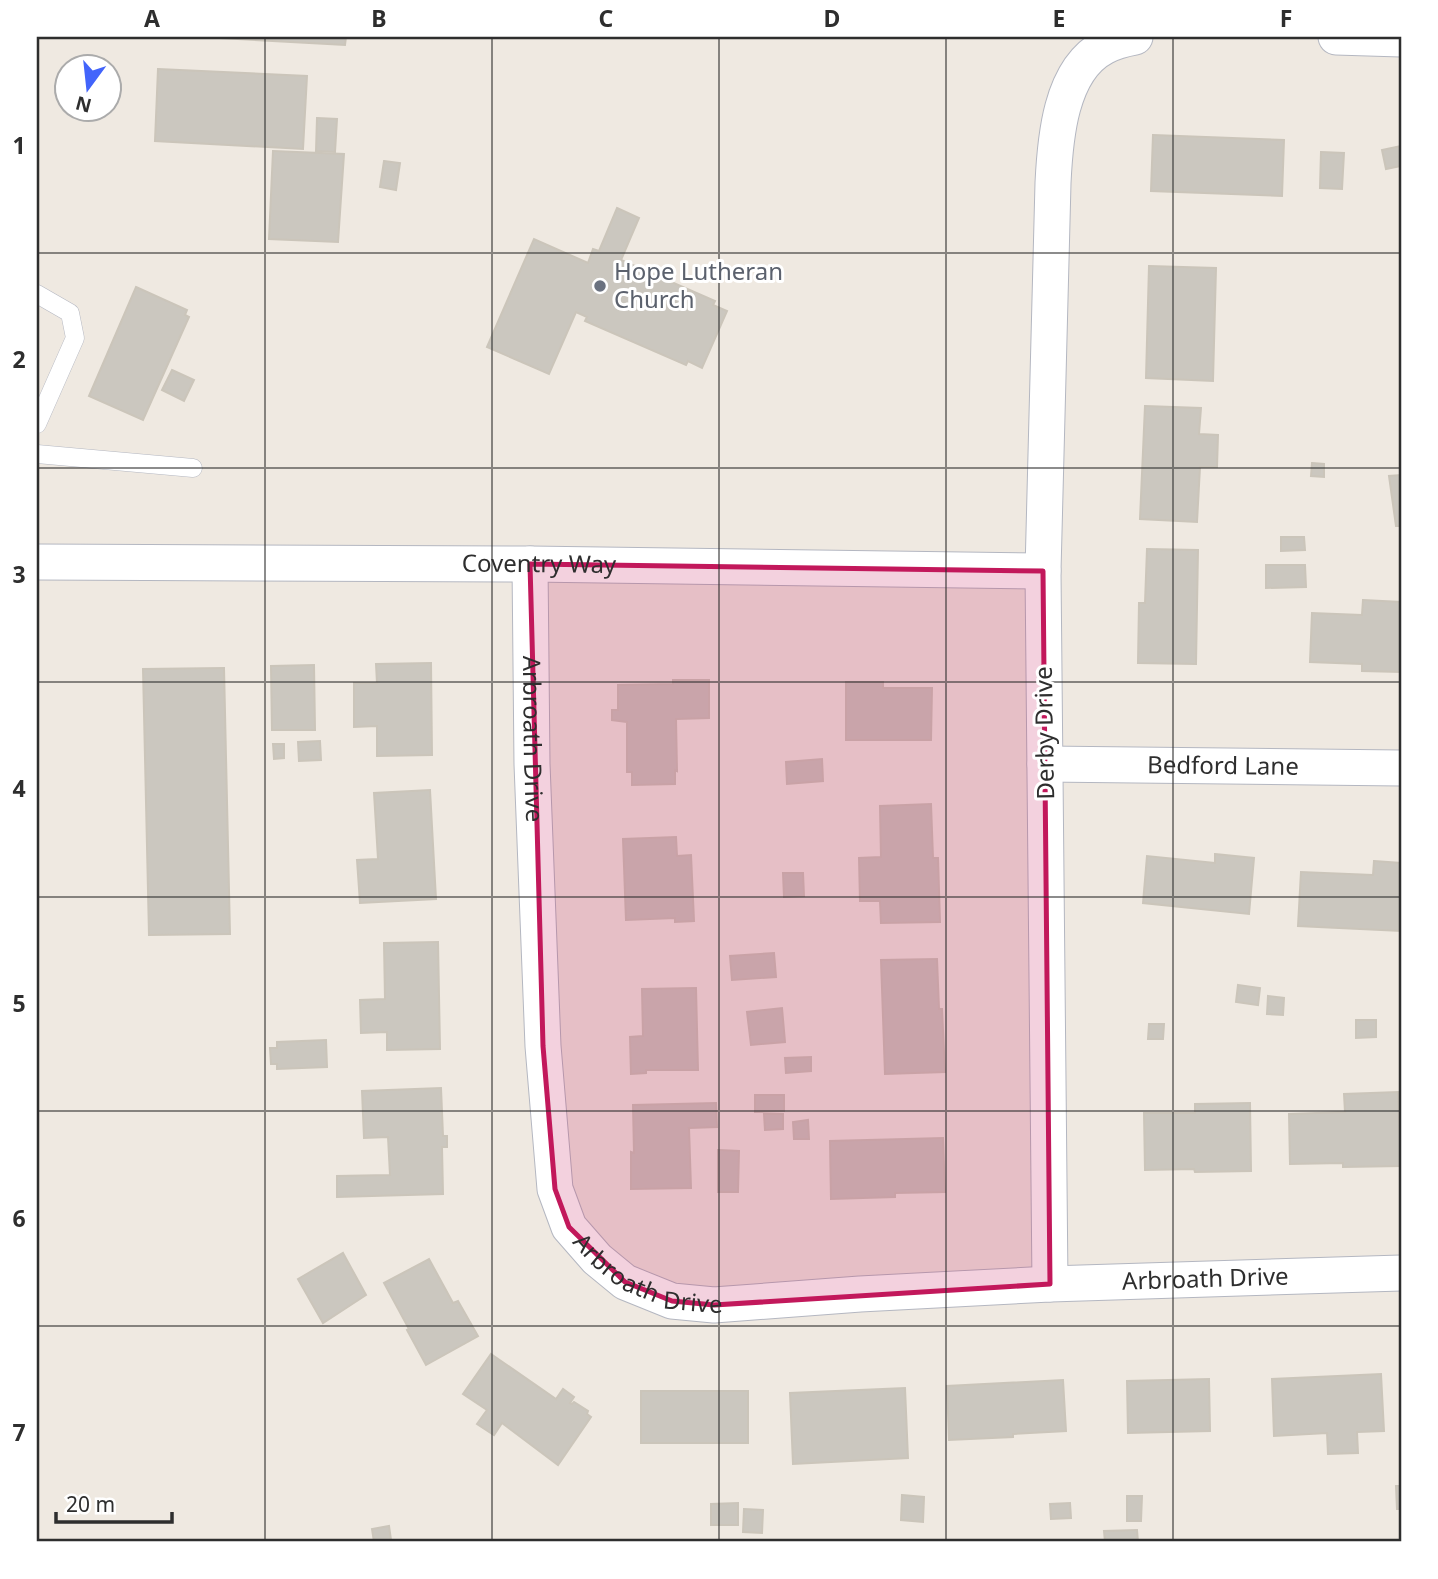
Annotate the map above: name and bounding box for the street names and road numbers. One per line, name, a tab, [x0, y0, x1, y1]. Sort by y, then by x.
street label: Coventry Way	[462, 546, 617, 580]
street label: Arbroath Drive	[516, 655, 552, 823]
street label: Derby Drive	[1026, 666, 1061, 800]
street label: Bedford Lane	[1147, 747, 1299, 782]
street label: Arbroath Drive	[567, 1225, 724, 1320]
street label: Arbroath Drive	[1122, 1259, 1289, 1297]

